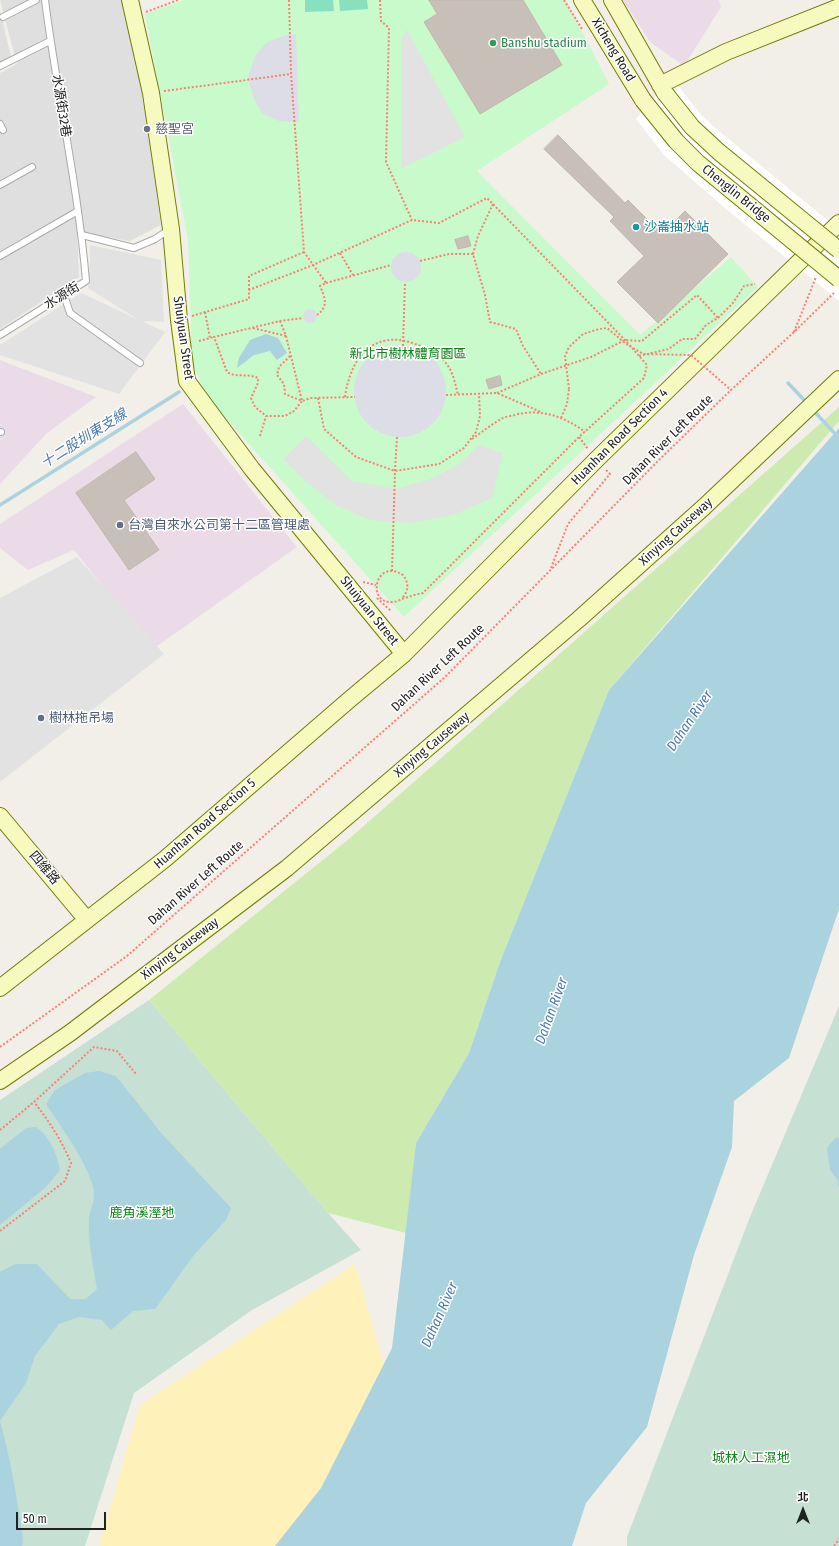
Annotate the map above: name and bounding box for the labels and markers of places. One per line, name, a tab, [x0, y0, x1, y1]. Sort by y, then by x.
place label: Banshu stadium	[501, 35, 587, 51]
marker: Banshu stadium	[488, 38, 498, 48]
place label: 慈聖宮	[155, 121, 194, 137]
marker: 慈聖宮	[142, 124, 152, 134]
place label: 沙崙抽水站	[644, 219, 709, 235]
marker: 沙崙抽水站	[631, 222, 641, 232]
place label: 台灣自來水公司第十二區管理處	[128, 517, 310, 533]
marker: 台灣自來水公司第十二區管理處	[115, 520, 125, 530]
place label: 樹林拖吊場	[49, 710, 114, 726]
marker: 樹林拖吊場	[36, 713, 46, 723]

